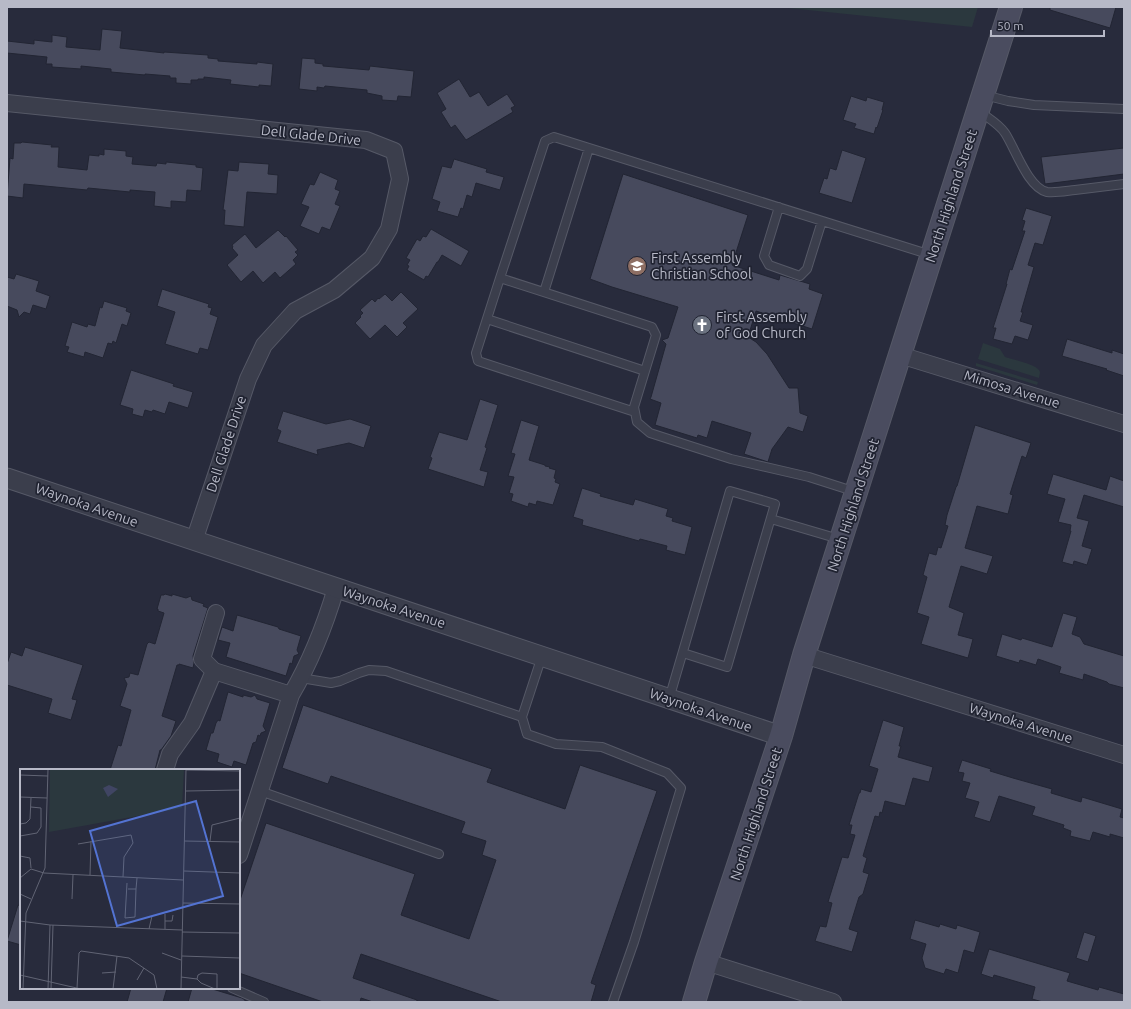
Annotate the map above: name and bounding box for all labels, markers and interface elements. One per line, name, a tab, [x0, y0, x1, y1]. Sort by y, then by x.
scale bar	[991, 12, 1104, 38]
text: 50 m	[997, 19, 1024, 32]
street label: Dell Glade Drive	[260, 122, 362, 148]
street label: North Highland Street	[922, 127, 980, 264]
place label: First Assembly Christian School	[651, 250, 752, 282]
school or university icon: First Assembly Christian School	[626, 255, 648, 277]
place label: First Assembly of God Church	[716, 309, 807, 341]
church icon: First Assembly of God Church	[691, 314, 713, 336]
street label: Mimosa Avenue	[962, 367, 1062, 411]
street label: Dell Glade Drive	[203, 394, 249, 494]
street label: North Highland Street	[824, 436, 882, 573]
street label: Waynoka Avenue	[34, 480, 140, 530]
street label: Waynoka Avenue	[340, 583, 448, 631]
street label: Waynoka Avenue	[648, 685, 754, 735]
street label: Waynoka Avenue	[967, 700, 1075, 746]
street label: North Highland Street	[727, 745, 785, 882]
inset map	[20, 769, 240, 989]

